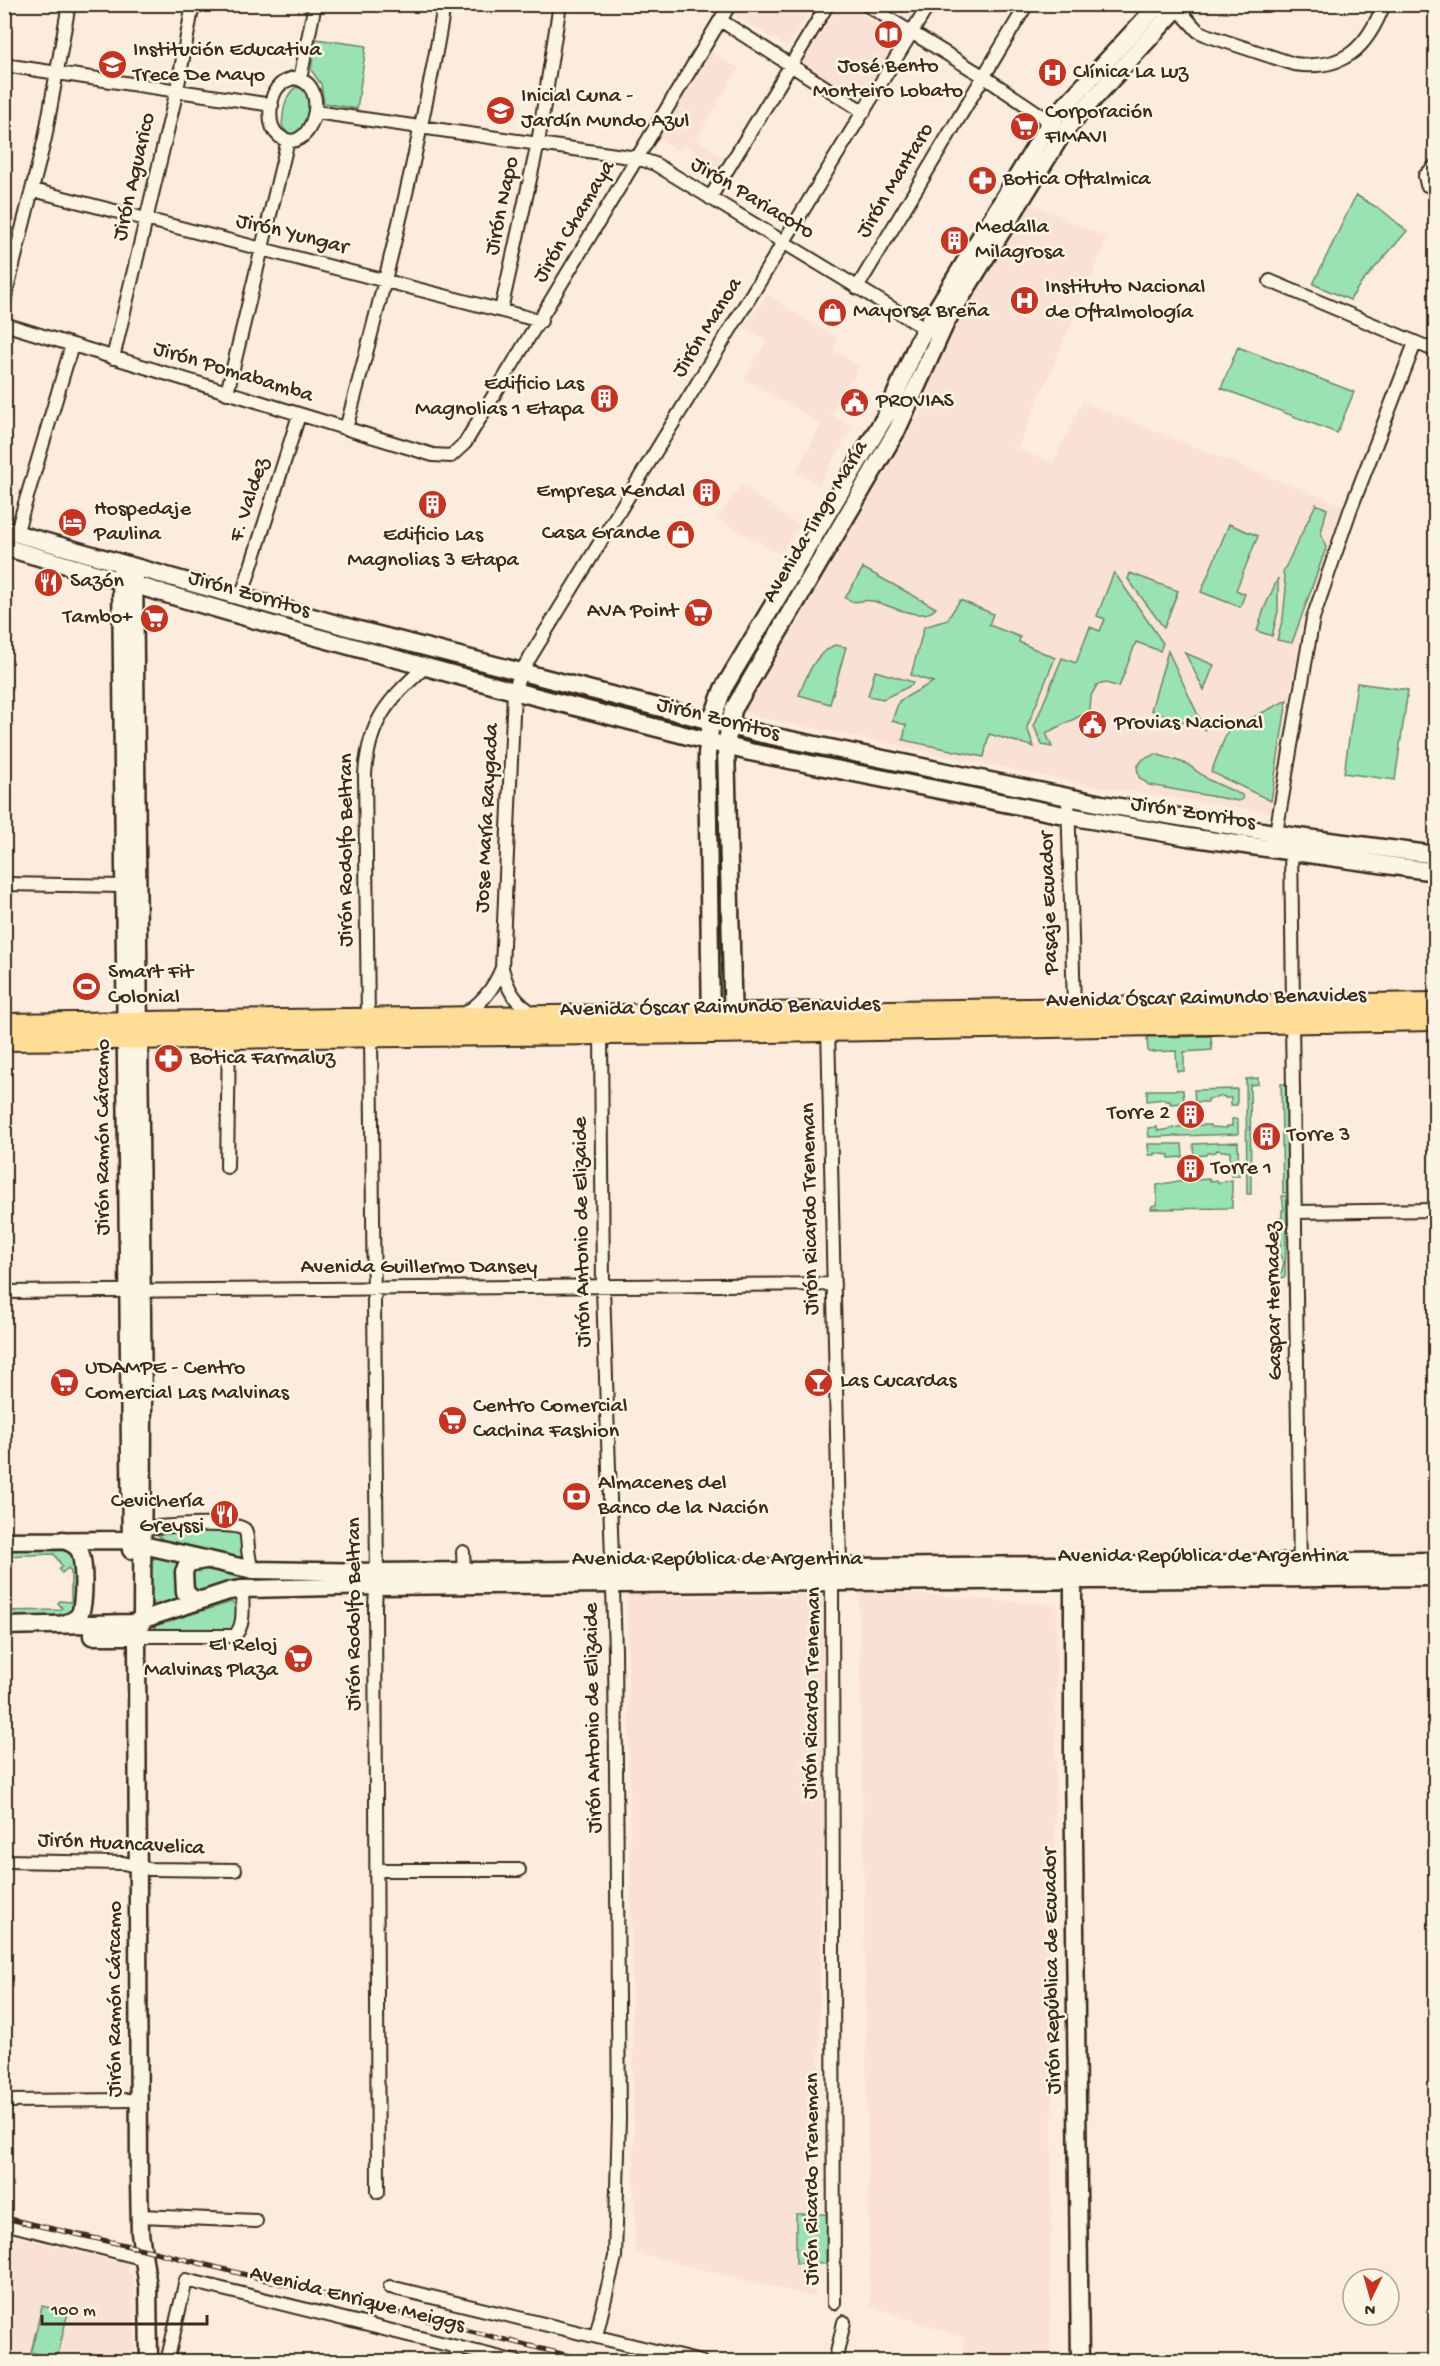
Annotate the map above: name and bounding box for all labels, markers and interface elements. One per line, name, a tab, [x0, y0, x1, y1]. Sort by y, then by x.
library icon: José Bento Monteiro Lobato	[872, 19, 904, 51]
place label: Institución Educativa Trece De Mayo	[131, 38, 322, 89]
school or university icon: Institución Educativa Trece De Mayo	[96, 48, 128, 80]
place label: José Bento Monteiro Lobato	[813, 54, 963, 105]
hospital icon: Clínica La Luz	[1036, 57, 1068, 89]
place label: Clínica La Luz	[1073, 60, 1190, 86]
place label: Inicial Cuna - Jardín Mundo Azul	[521, 84, 690, 135]
school or university icon: Inicial Cuna - Jardín Mundo Azul	[484, 94, 516, 126]
place label: Corporación FIMAVI	[1044, 100, 1153, 151]
street label: Jirón Aguarico	[108, 110, 162, 244]
supermarket icon: Corporación FIMAVI	[1008, 110, 1040, 142]
street label: Jirón Mantaro	[851, 119, 941, 243]
street label: Jirón Pariacoto	[685, 152, 819, 246]
street label: Jirón Napo	[480, 154, 526, 258]
street label: Jirón Chamaya	[528, 155, 622, 288]
pharmacy icon: Botica Oftalmica	[966, 164, 998, 196]
place label: Botica Oftalmica	[1002, 167, 1151, 193]
street label: Jirón Yungar	[233, 209, 353, 262]
place label: Medalla Milagrosa	[975, 215, 1065, 266]
building icon: Medalla Milagrosa	[938, 225, 970, 257]
street label: Jirón Manoa	[667, 273, 749, 383]
place label: Instituto Nacional de Oftalmología	[1045, 275, 1205, 326]
hospital icon: Instituto Nacional de Oftalmología	[1008, 285, 1040, 317]
shop icon: Mayorsa Breña	[816, 296, 848, 328]
place label: Mayorsa Breña	[853, 299, 990, 325]
street label: Jirón Pomabamba	[150, 336, 317, 410]
place label: Edificio Las Magnolias 1 Etapa	[415, 372, 585, 423]
building icon: Edificio Las Magnolias 1 Etapa	[589, 382, 621, 414]
public building icon: PROVIAS	[839, 386, 871, 418]
place label: PROVIAS	[875, 389, 954, 415]
street label: Avenida Tingo María	[757, 435, 875, 608]
street label: F. Valdez	[224, 454, 276, 546]
building icon: Empresa Kendal	[690, 476, 722, 508]
place label: Empresa Kendal	[536, 479, 685, 505]
building icon: Edificio Las Magnolias 3 Etapa	[417, 488, 449, 520]
place label: Hospedaje Paulina	[93, 497, 192, 548]
hotel icon: Hospedaje Paulina	[57, 507, 89, 539]
shop icon: Casa Grande	[665, 518, 697, 550]
place label: Casa Grande	[542, 521, 661, 547]
place label: Edificio Las Magnolias 3 Etapa	[347, 523, 520, 574]
street label: Jirón Zorritos	[185, 565, 314, 625]
restaurant icon: Sazón	[33, 566, 65, 598]
place label: Sazón	[70, 569, 125, 595]
supermarket icon: AVA Point	[683, 596, 715, 628]
place label: AVA Point	[587, 599, 680, 625]
supermarket icon: Tambo+	[138, 602, 170, 634]
place label: Tambo+	[61, 605, 133, 631]
street label: Jirón Zorritos	[654, 692, 783, 748]
public building icon: Provias Nacional	[1077, 708, 1109, 740]
place label: Provias Nacional	[1113, 711, 1263, 737]
street label: Jose María Raygada	[470, 722, 506, 913]
street label: Jirón Rodolfo Beltran	[334, 753, 360, 947]
street label: Jirón Zorritos	[1129, 791, 1258, 837]
street label: Pasaje Ecuador	[1034, 829, 1066, 976]
place label: Smart Fit Colonial	[108, 960, 195, 1011]
sports icon: Smart Fit Colonial	[71, 970, 103, 1002]
street label: Avenida Óscar Raimundo Benavides	[1046, 983, 1367, 1015]
street label: Avenida Óscar Raimundo Benavides	[560, 992, 881, 1024]
street label: Jirón Ramón Cárcamo	[91, 1039, 117, 1235]
pharmacy icon: Botica Farmaluz	[153, 1043, 185, 1075]
place label: Botica Farmaluz	[189, 1046, 337, 1072]
building icon: Torre 2	[1175, 1098, 1207, 1130]
place label: Torre 2	[1105, 1101, 1170, 1127]
street label: Jirón Ricardo Treneman	[796, 1102, 826, 1315]
street label: Jirón Antonio de Elizaide	[568, 1116, 598, 1348]
building icon: Torre 3	[1250, 1120, 1282, 1152]
place label: Torre 3	[1285, 1123, 1350, 1149]
building icon: Torre 1	[1174, 1153, 1206, 1185]
place label: Torre 1	[1209, 1156, 1272, 1182]
street label: Gaspar Hernadez	[1261, 1220, 1289, 1380]
street label: Avenida Guillermo Dansey	[301, 1255, 538, 1281]
place label: UDAMPE - Centro Comercial Las Malvinas	[85, 1356, 290, 1407]
supermarket icon: UDAMPE - Centro Comercial Las Malvinas	[48, 1366, 80, 1398]
bar icon: Las Cucardas	[803, 1366, 835, 1398]
place label: Las Cucardas	[840, 1369, 957, 1395]
place label: Centro Comercial Cachina Fashion	[473, 1394, 628, 1445]
supermarket icon: Centro Comercial Cachina Fashion	[436, 1404, 468, 1436]
place label: Almacenes del Banco de la Nación	[597, 1471, 769, 1522]
bank icon: Almacenes del Banco de la Nación	[561, 1481, 593, 1513]
place label: Cevichería Greyssi	[111, 1489, 205, 1540]
restaurant icon: Cevichería Greyssi	[209, 1499, 241, 1531]
street label: Jirón Rodolfo Beltran	[342, 1517, 368, 1711]
street label: Avenida República de Argentina	[1058, 1544, 1349, 1570]
street label: Avenida República de Argentina	[572, 1547, 863, 1573]
street label: Jirón Ricardo Treneman	[798, 1586, 828, 1799]
street label: Jirón Antonio de Elizaide	[579, 1602, 609, 1834]
place label: El Reloj Malvinas Plaza	[144, 1633, 279, 1684]
supermarket icon: El Reloj Malvinas Plaza	[283, 1643, 315, 1675]
street label: Jirón Huancavelica	[37, 1828, 206, 1862]
street label: Jirón República de Ecuador	[1038, 1845, 1068, 2095]
street label: Jirón Ramón Cárcamo	[103, 1901, 129, 2097]
street label: Jirón Ricardo Treneman	[800, 2072, 826, 2285]
street label: Avenida Enrique Meiggs	[247, 2261, 468, 2340]
north arrow	[1341, 2267, 1401, 2327]
scale bar	[42, 2288, 207, 2326]
text: N	[1363, 2298, 1376, 2318]
text: 100 m	[50, 2301, 96, 2322]

